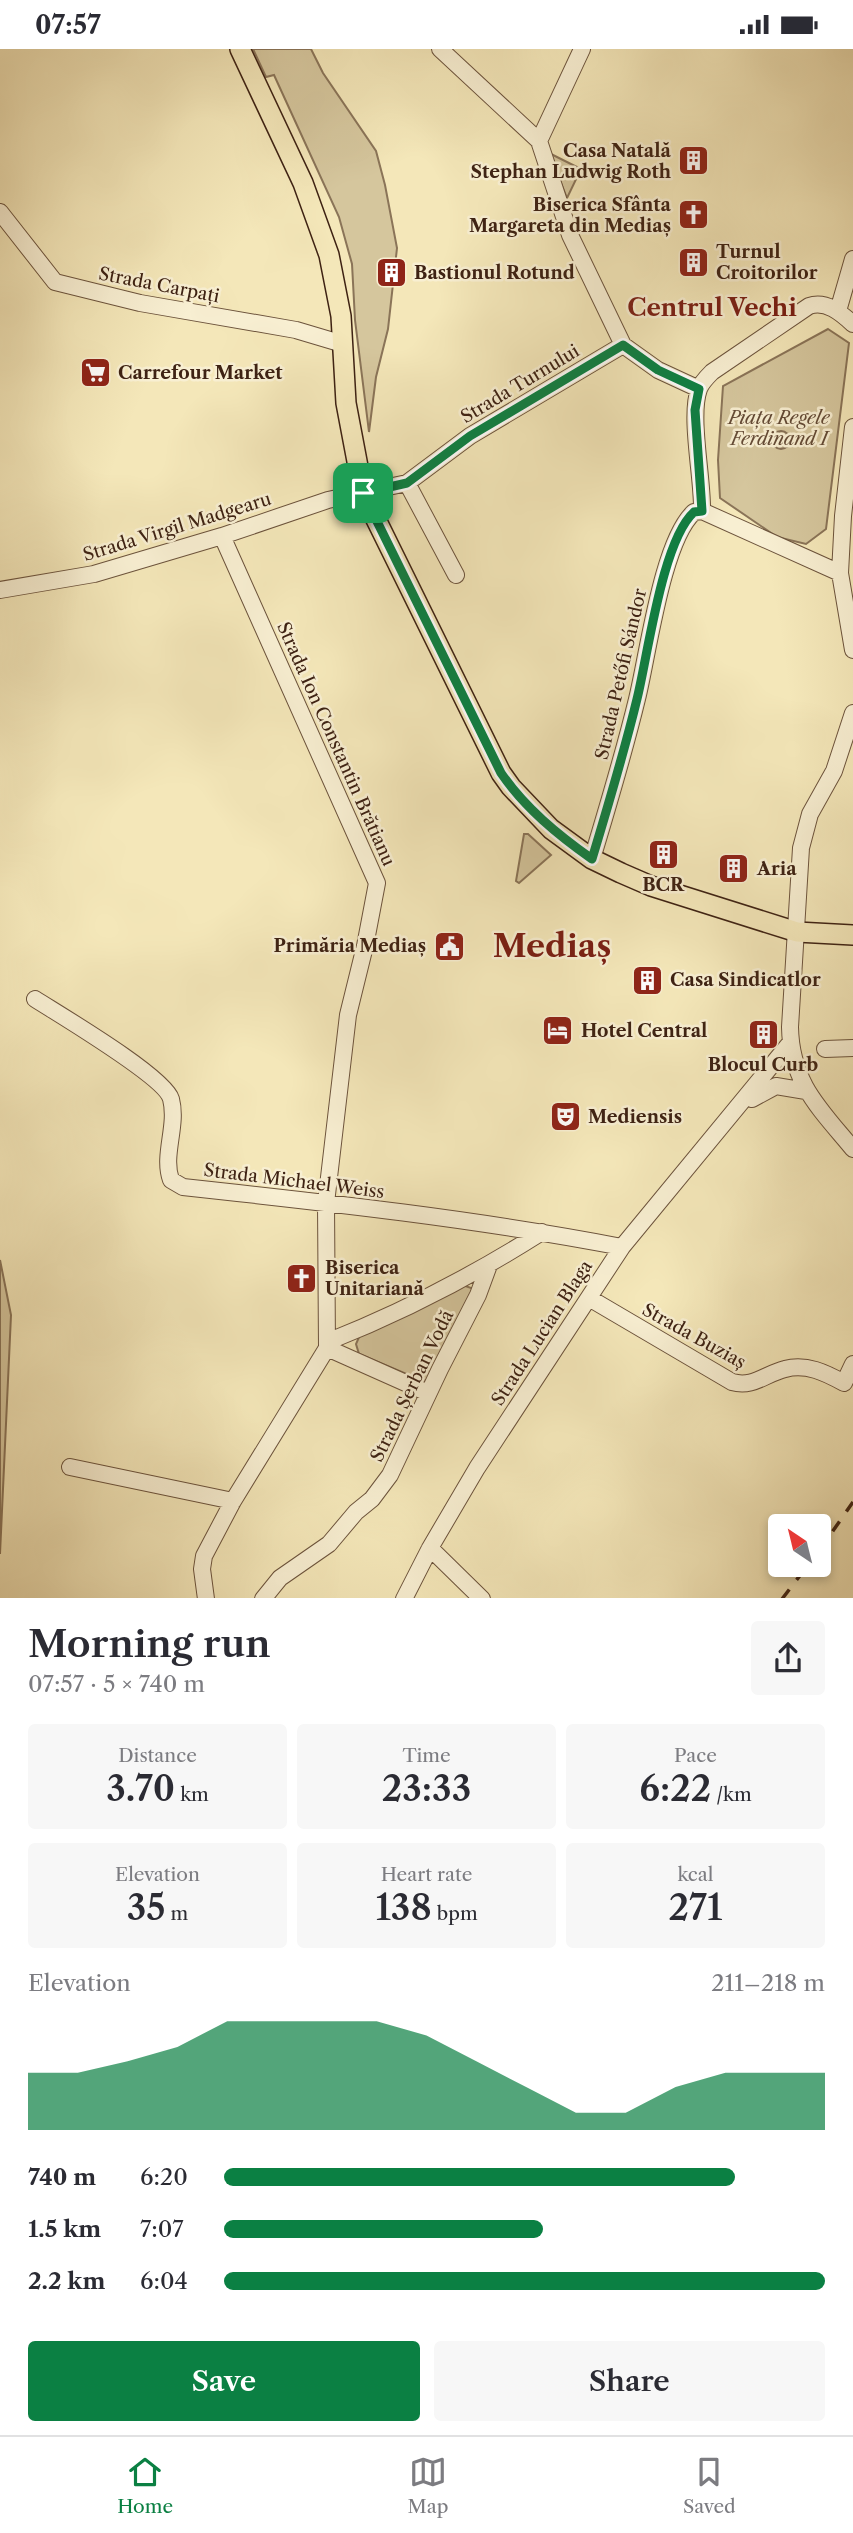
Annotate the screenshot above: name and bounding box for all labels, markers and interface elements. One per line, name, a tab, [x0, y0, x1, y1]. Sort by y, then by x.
text: 07:57	[35, 9, 101, 41]
place label: Casa Natală Stephan Ludwig Roth	[470, 140, 672, 183]
building icon: Casa Natală Stephan Ludwig Roth	[677, 144, 711, 178]
place label: Biserica Sfânta Margareta din Mediaș	[469, 194, 672, 237]
church icon: Biserica Sfânta Margareta din Mediaș	[677, 198, 711, 232]
place label: Turnul Croitorilor	[716, 241, 818, 284]
building icon: Turnul Croitorilor	[676, 245, 710, 279]
building icon: Bastionul Rotund	[374, 256, 408, 290]
place label: Bastionul Rotund	[414, 262, 575, 284]
street label: Strada Carpați	[97, 263, 222, 308]
district label: Centrul Vechi	[627, 293, 797, 322]
street label: Strada Turnului	[457, 340, 584, 428]
supermarket icon: Carrefour Market	[78, 356, 112, 390]
place label: Carrefour Market	[118, 362, 283, 384]
park label: Piața Regele Ferdinand I	[726, 407, 831, 450]
pin	[333, 463, 393, 523]
icon: arrive	[344, 474, 382, 512]
street label: Strada Virgil Madgearu	[80, 488, 274, 566]
street label: Strada Petőfi Sándor	[591, 586, 652, 762]
street label: Strada Ion Constantin Brătianu	[272, 619, 400, 869]
building icon: BCR	[646, 837, 680, 871]
building icon: Aria	[717, 852, 751, 886]
place label: Aria	[756, 858, 797, 880]
place label: BCR	[642, 874, 685, 896]
district label: Mediaș	[493, 926, 611, 966]
public building icon: Primăria Mediaș	[432, 929, 466, 963]
place label: Primăria Mediaș	[273, 935, 426, 957]
building icon: Casa Sindicatlor	[630, 963, 664, 997]
place label: Casa Sindicatlor	[670, 969, 821, 991]
hotel icon: Hotel Central	[541, 1014, 575, 1048]
building icon: Blocul Curb	[746, 1017, 780, 1051]
place label: Hotel Central	[581, 1020, 707, 1042]
place label: Blocul Curb	[708, 1054, 819, 1076]
theatre icon: Mediensis	[548, 1100, 582, 1134]
place label: Mediensis	[588, 1106, 682, 1128]
street label: Strada Michael Weiss	[202, 1159, 386, 1203]
street label: Strada Lucian Blaga	[487, 1256, 597, 1410]
place label: Biserica Unitariană	[325, 1257, 425, 1300]
church icon: Biserica Unitariană	[285, 1261, 319, 1295]
street label: Strada Buziaș	[638, 1299, 750, 1373]
street label: Strada Șerban Vodă	[366, 1306, 459, 1466]
north arrow	[768, 1514, 831, 1577]
map controls	[768, 1514, 831, 1577]
text: Morning run	[28, 1620, 271, 1667]
button: share	[751, 1621, 825, 1695]
text: 07:57 · 5 × 740 m	[28, 1670, 205, 1698]
text: Distance	[118, 1744, 197, 1767]
text: Time	[402, 1744, 451, 1767]
text: Pace	[674, 1744, 717, 1767]
text: 3.70	[106, 1767, 175, 1810]
text: 23:33	[382, 1767, 471, 1810]
text: 6:22	[639, 1767, 711, 1810]
text: km	[175, 1783, 209, 1806]
text: /km	[711, 1783, 752, 1806]
text: Elevation	[115, 1863, 200, 1886]
text: Heart rate	[381, 1863, 472, 1886]
text: kcal	[678, 1863, 713, 1886]
text: 35	[127, 1886, 166, 1929]
text: 138	[375, 1886, 432, 1929]
text: 271	[669, 1886, 722, 1929]
text: m	[166, 1902, 188, 1925]
text: bpm	[432, 1902, 478, 1925]
text: Elevation	[28, 1969, 131, 1997]
text: 211–218 m	[711, 1969, 825, 1997]
text: 740 m	[28, 2163, 96, 2191]
text: 6:20	[140, 2163, 188, 2191]
text: 1.5 km	[28, 2215, 101, 2243]
text: 7:07	[140, 2215, 184, 2243]
text: 2.2 km	[28, 2267, 105, 2295]
text: 6:04	[140, 2267, 188, 2295]
button: Save	[28, 2341, 420, 2421]
button: Share	[434, 2341, 825, 2421]
tab: Home	[117, 2453, 173, 2518]
tab: Map	[408, 2453, 448, 2518]
tab: Saved	[683, 2453, 736, 2518]

